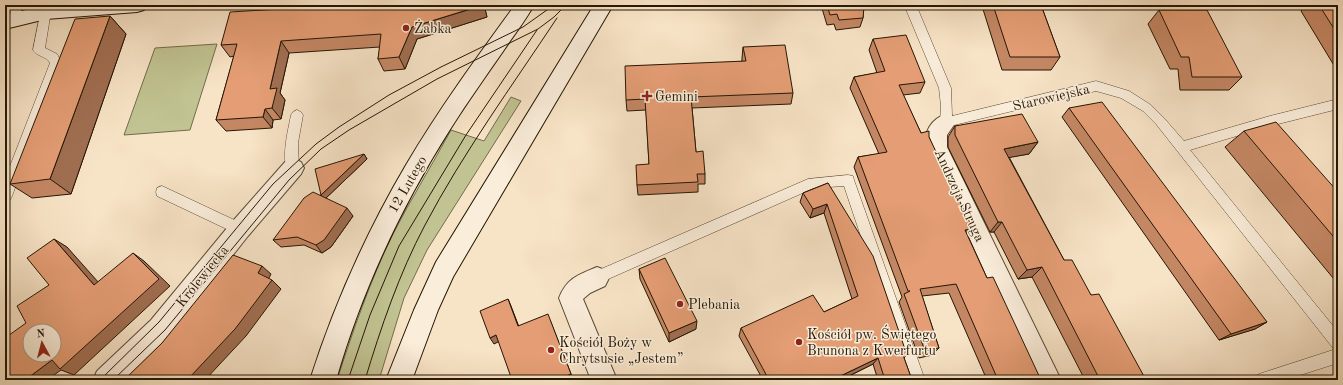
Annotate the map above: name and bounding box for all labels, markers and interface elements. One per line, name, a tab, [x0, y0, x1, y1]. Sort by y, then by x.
place label: Żabka	[414, 19, 451, 36]
marker: Żabka	[401, 23, 411, 33]
street label: Starowiejska	[1011, 82, 1091, 114]
place label: Gemini	[655, 90, 698, 104]
marker: Gemini	[642, 91, 652, 101]
street label: Andrzeja Struga	[932, 147, 987, 244]
street label: 12 Lutego	[386, 154, 430, 215]
street label: Królewiecka	[174, 243, 232, 310]
place label: Plebania	[688, 298, 740, 312]
marker: Plebania	[675, 299, 685, 309]
north arrow	[22, 323, 62, 363]
place label: Kościół pw. Świętego Brunona z Kwerfurtu	[807, 324, 937, 358]
text: N	[36, 329, 46, 341]
place label: Kościół Boży w Chrytsusie „Jestem”	[559, 336, 683, 366]
marker: Kościół pw. Świętego Brunona z Kwerfurtu	[794, 337, 804, 347]
marker: Kościół Boży w Chrytsusie „Jestem”	[546, 345, 556, 355]

